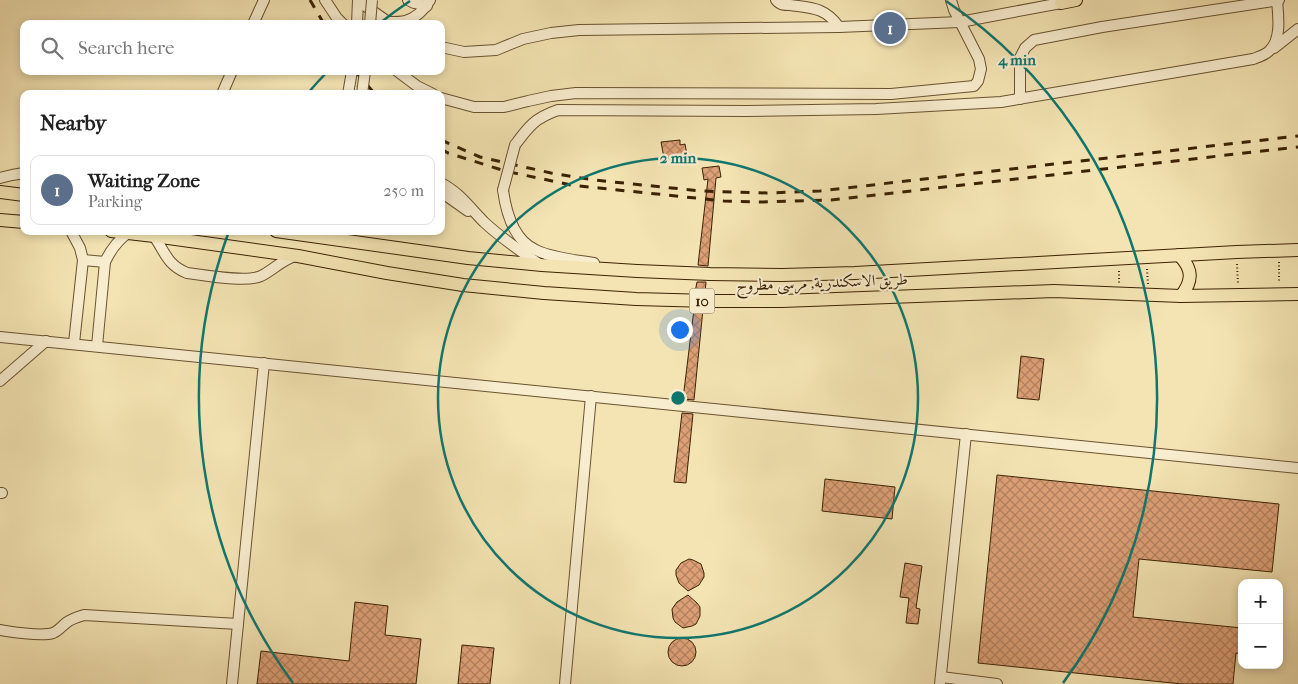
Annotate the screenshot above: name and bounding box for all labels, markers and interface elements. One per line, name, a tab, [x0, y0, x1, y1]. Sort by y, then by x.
pin: 1	[874, 9, 906, 47]
search box	[20, 20, 445, 75]
icon: search	[38, 34, 66, 62]
text: Search here	[78, 37, 174, 59]
text: 4 min	[997, 51, 1036, 69]
text: Nearby	[40, 111, 106, 135]
text: 2 min	[660, 149, 697, 167]
text: Waiting Zone	[88, 170, 200, 192]
text: 1	[54, 181, 60, 200]
text: 250 m	[383, 181, 424, 200]
text: Parking	[88, 192, 142, 211]
street label: طريق الاسكندرية, مرسى مطروح	[736, 270, 908, 299]
road number: 10	[690, 288, 714, 314]
your location	[667, 317, 693, 343]
centre of rings	[669, 389, 687, 407]
map controls	[1238, 579, 1283, 669]
button: +	[1238, 579, 1283, 624]
button: −	[1238, 624, 1283, 669]

